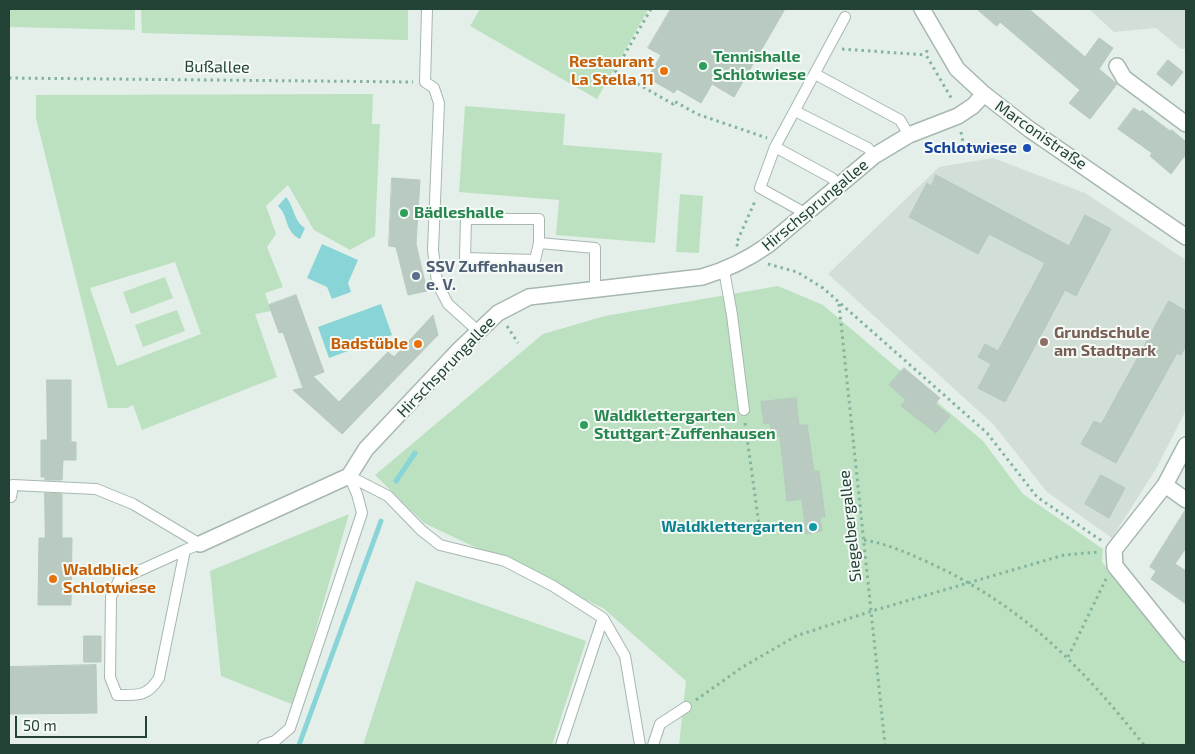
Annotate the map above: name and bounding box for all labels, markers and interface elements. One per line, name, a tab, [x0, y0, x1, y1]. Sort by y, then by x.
place label: Tennishalle Schlotwiese	[713, 47, 806, 85]
place label: Restaurant La Stella 11	[569, 52, 654, 90]
street label: Bußallee	[184, 57, 250, 77]
marker: Tennishalle Schlotwiese	[697, 60, 709, 72]
marker: Restaurant La Stella 11	[658, 65, 670, 77]
street label: Marconistraße	[991, 96, 1091, 174]
place label: Schlotwiese	[924, 138, 1017, 158]
marker: Schlotwiese	[1021, 142, 1033, 154]
street label: Hirschsprungallee	[758, 155, 872, 255]
place label: Bädleshalle	[414, 203, 504, 223]
marker: Bädleshalle	[398, 207, 410, 219]
place label: SSV Zuffenhausen e. V.	[426, 257, 563, 295]
marker: SSV Zuffenhausen e. V.	[410, 270, 422, 282]
street label: Hirschsprungallee	[393, 313, 499, 421]
place label: Grundschule am Stadtpark	[1054, 323, 1156, 361]
place label: Badstüble	[331, 334, 408, 354]
marker: Grundschule am Stadtpark	[1038, 336, 1050, 348]
marker: Badstüble	[412, 338, 424, 350]
place label: Waldklettergarten Stuttgart-Zuffenhausen	[594, 406, 776, 444]
marker: Waldklettergarten Stuttgart-Zuffenhausen	[578, 419, 590, 431]
street label: Siegelbergallee	[835, 469, 865, 583]
place label: Waldklettergarten	[661, 517, 803, 537]
marker: Waldklettergarten	[807, 521, 819, 533]
place label: Waldblick Schlotwiese	[63, 560, 156, 598]
marker: Waldblick Schlotwiese	[47, 573, 59, 585]
scale bar	[18, 706, 150, 738]
text: 50 m	[23, 716, 57, 734]

